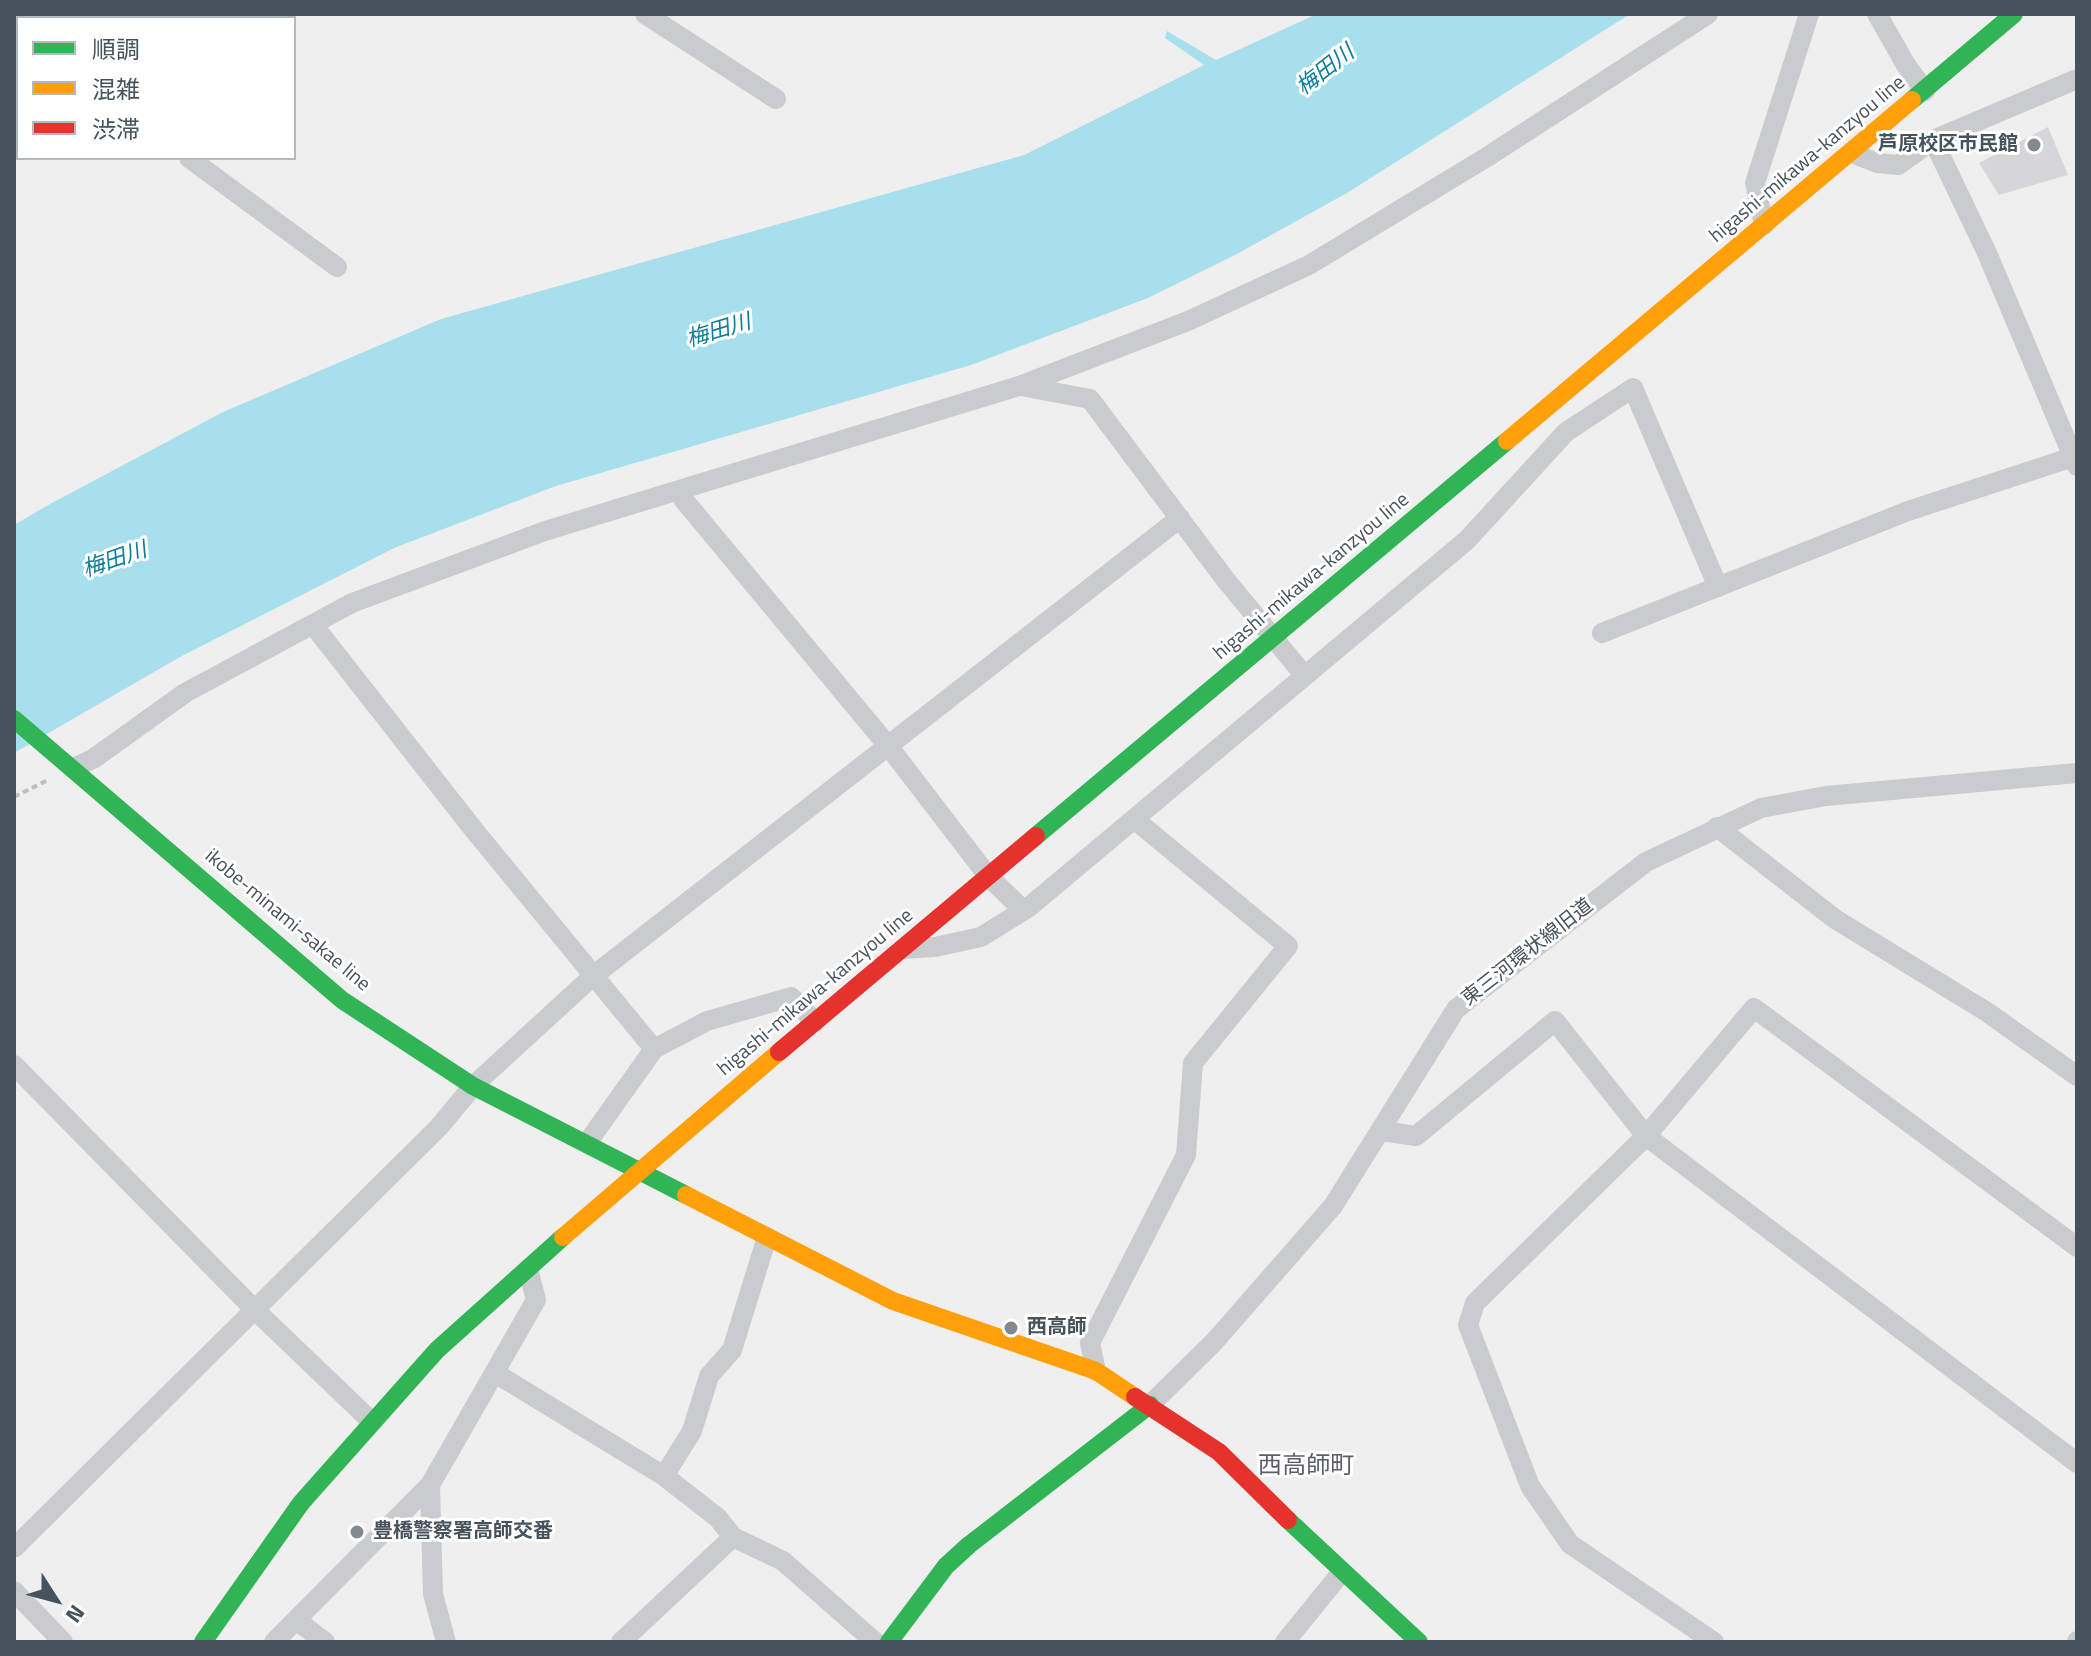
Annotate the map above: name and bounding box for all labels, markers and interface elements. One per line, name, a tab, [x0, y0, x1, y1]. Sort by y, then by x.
legend	[16, 16, 296, 160]
text: 順調	[92, 31, 140, 67]
water label: 梅田川	[1292, 40, 1360, 102]
text: 混雑	[92, 71, 140, 107]
street label: higashi-mikawa-kanzyou line	[1706, 71, 1910, 249]
text: 渋滞	[92, 111, 140, 147]
place label: 芦原校区市民館	[1878, 133, 2018, 157]
marker: 芦原校区市民館	[2025, 136, 2043, 154]
water label: 梅田川	[684, 310, 754, 354]
street label: higashi-mikawa-kanzyou line	[1210, 488, 1414, 666]
water label: 梅田川	[80, 538, 150, 584]
street label: ikobe-minami-sakae line	[199, 845, 375, 997]
street label: 東三河環状線旧道	[1458, 894, 1598, 1012]
street label: higashi-mikawa-kanzyou line	[714, 904, 918, 1082]
place label: 西高師	[1027, 1316, 1087, 1340]
marker: 西高師	[1002, 1319, 1020, 1337]
district label: 西高師町	[1258, 1453, 1354, 1481]
place label: 豊橋警察署高師交番	[373, 1520, 553, 1544]
marker: 豊橋警察署高師交番	[348, 1523, 366, 1541]
north arrow	[16, 1560, 96, 1640]
text: N	[57, 1598, 94, 1630]

